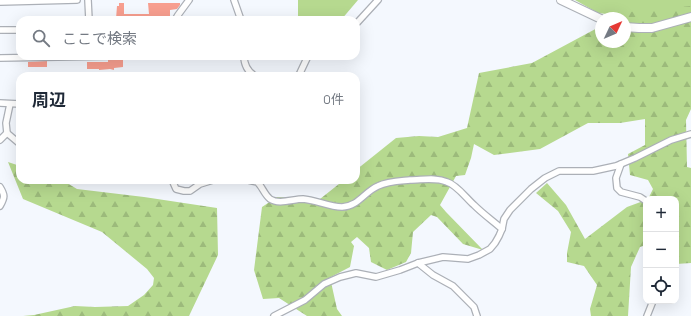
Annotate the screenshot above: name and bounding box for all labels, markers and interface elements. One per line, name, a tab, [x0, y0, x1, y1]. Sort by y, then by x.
north arrow	[595, 12, 631, 48]
search box	[16, 16, 360, 60]
icon: search	[30, 27, 52, 49]
text: ここで検索	[62, 28, 137, 49]
text: 周辺	[32, 88, 66, 111]
text: 0件	[323, 90, 344, 108]
map controls	[643, 196, 679, 304]
button: +	[643, 196, 679, 232]
button: −	[643, 232, 679, 268]
button: locate	[643, 268, 679, 304]

